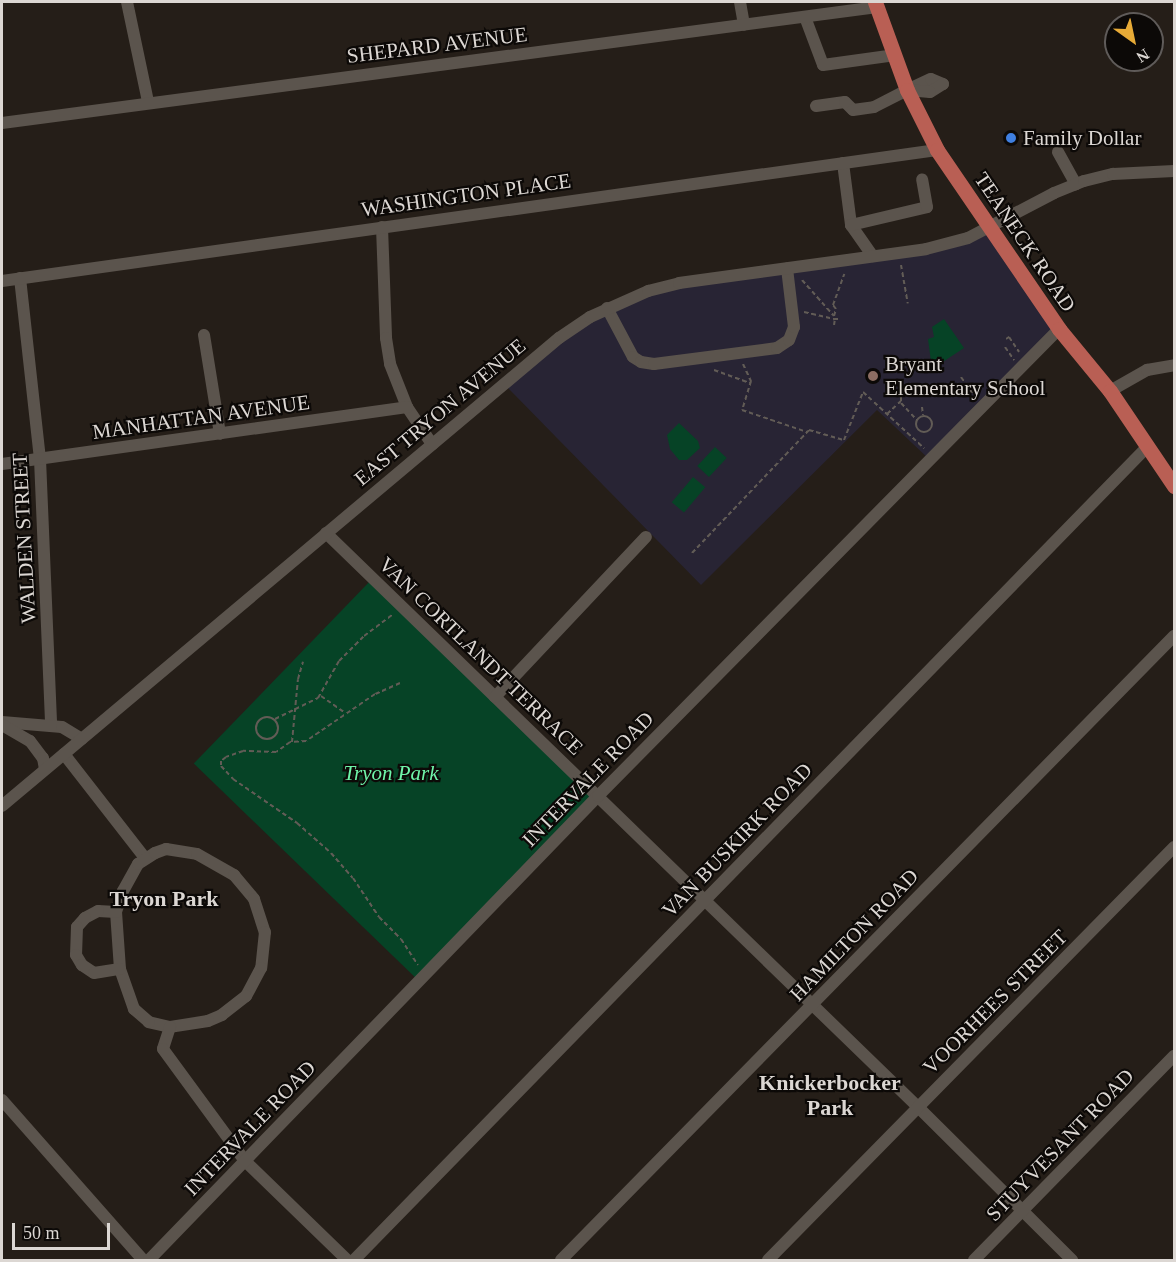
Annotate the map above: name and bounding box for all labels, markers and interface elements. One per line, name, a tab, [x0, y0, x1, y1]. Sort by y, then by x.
north arrow	[1104, 12, 1164, 72]
street label: SHEPARD AVENUE	[345, 21, 529, 69]
text: N	[1134, 46, 1152, 66]
place label: Family Dollar	[1023, 125, 1141, 151]
marker: Family Dollar	[1004, 131, 1018, 145]
street label: TEANECK ROAD	[969, 167, 1081, 317]
street label: WASHINGTON PLACE	[360, 168, 572, 222]
street label: EAST TRYON AVENUE	[348, 332, 532, 492]
place label: Bryant Elementary School	[885, 351, 1045, 401]
marker: Bryant Elementary School	[866, 369, 880, 383]
street label: MANHATTAN AVENUE	[90, 389, 312, 445]
street label: WALDEN STREET	[7, 452, 41, 624]
street label: VAN CORTLANDT TERRACE	[373, 551, 589, 761]
street label: INTERVALE ROAD	[517, 706, 659, 852]
street label: VAN BUSKIRK ROAD	[657, 758, 817, 922]
park label: Tryon Park	[343, 760, 439, 786]
street label: HAMILTON ROAD	[784, 864, 924, 1006]
district label: Tryon Park	[110, 886, 218, 912]
street label: VOORHEES STREET	[917, 924, 1073, 1080]
street label: INTERVALE ROAD	[179, 1055, 321, 1201]
street label: STUYVESANT ROAD	[981, 1063, 1139, 1227]
district label: Knickerbocker Park	[759, 1069, 901, 1120]
scale bar	[15, 1211, 112, 1249]
text: 50 m	[23, 1223, 60, 1243]

